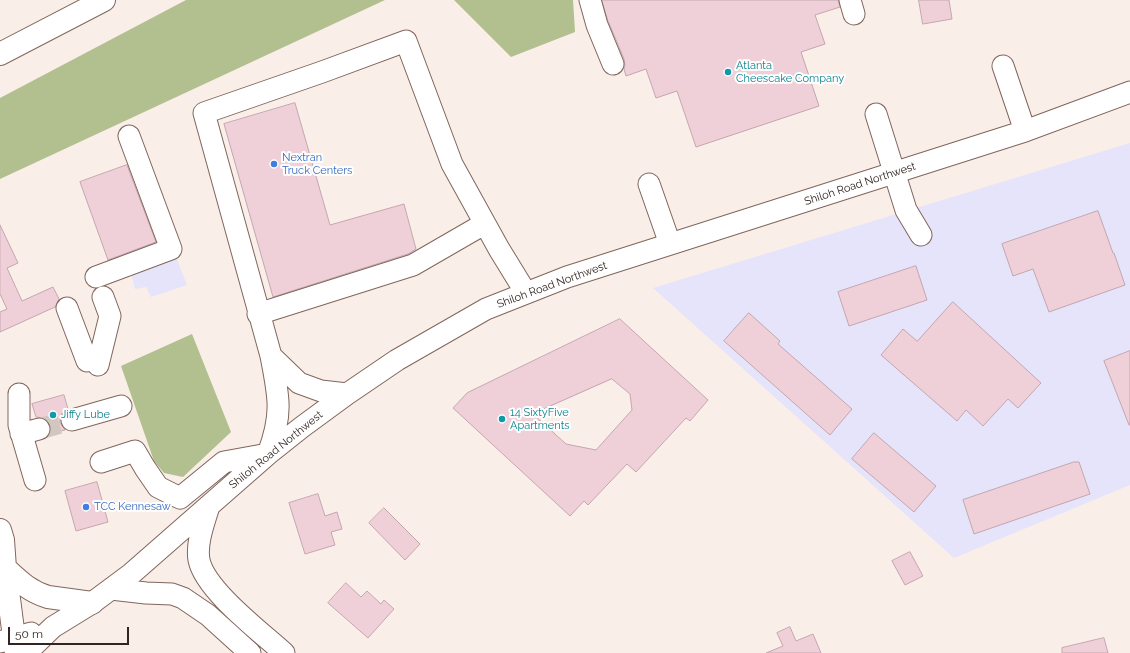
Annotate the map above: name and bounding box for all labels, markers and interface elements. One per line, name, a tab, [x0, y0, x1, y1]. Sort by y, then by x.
place label: Atlanta Cheescake Company	[736, 59, 844, 85]
marker: Atlanta Cheescake Company	[723, 67, 733, 77]
place label: Nextran Truck Centers	[282, 151, 352, 177]
marker: Nextran Truck Centers	[269, 159, 279, 169]
street label: Shiloh Road Northwest	[803, 160, 917, 208]
street label: Shiloh Road Northwest	[495, 259, 609, 311]
place label: 14 SixtyFive Apartments	[510, 406, 570, 432]
place label: Jiffy Lube	[61, 408, 110, 422]
street label: Shiloh Road Northwest	[227, 408, 325, 492]
marker: Jiffy Lube	[48, 410, 58, 420]
marker: 14 SixtyFive Apartments	[497, 414, 507, 424]
place label: TCC Kennesaw	[94, 500, 171, 514]
marker: TCC Kennesaw	[81, 502, 91, 512]
scale bar	[10, 619, 131, 645]
text: 50 m	[15, 627, 43, 641]

